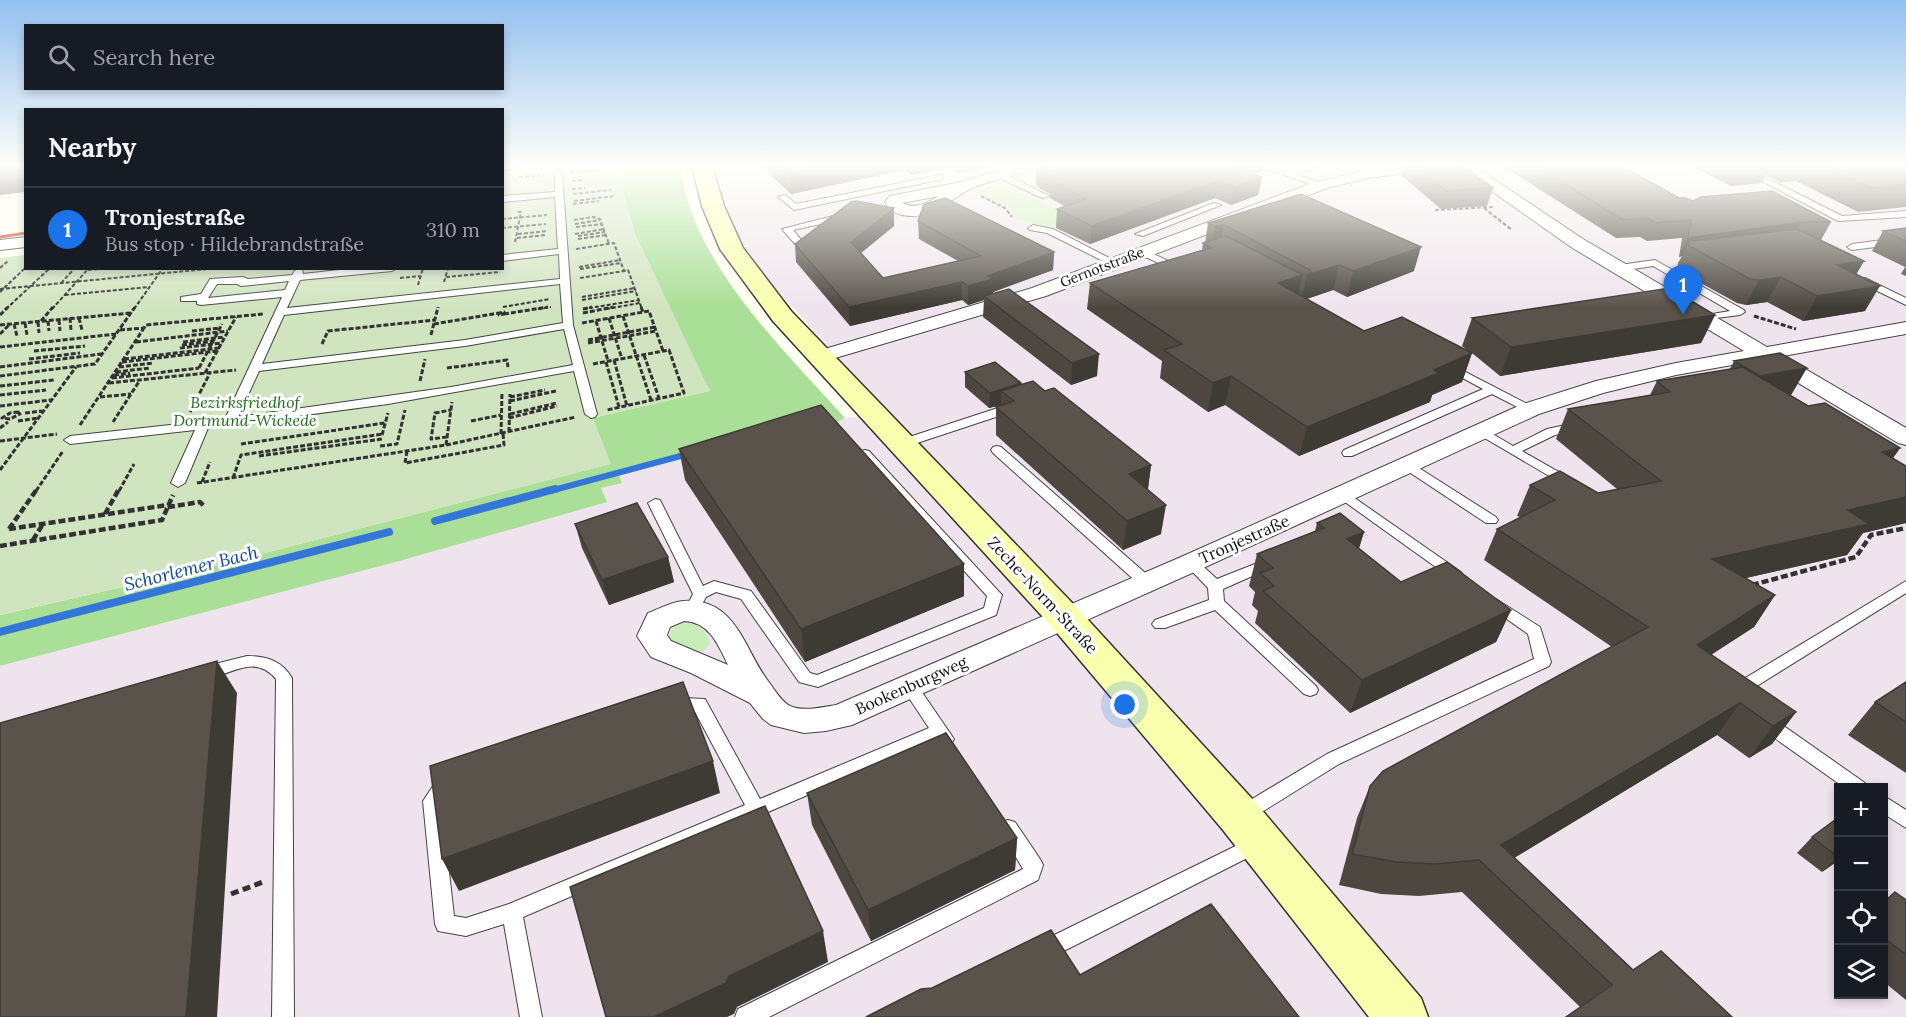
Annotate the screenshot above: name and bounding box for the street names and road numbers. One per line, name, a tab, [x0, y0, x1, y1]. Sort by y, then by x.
street label: Gernotstraße	[1057, 243, 1147, 291]
street label: Tronjestraße	[1196, 510, 1293, 568]
street label: Zeche-Norm-Straße	[984, 532, 1103, 658]
street label: Bookenburgweg	[852, 651, 971, 719]

